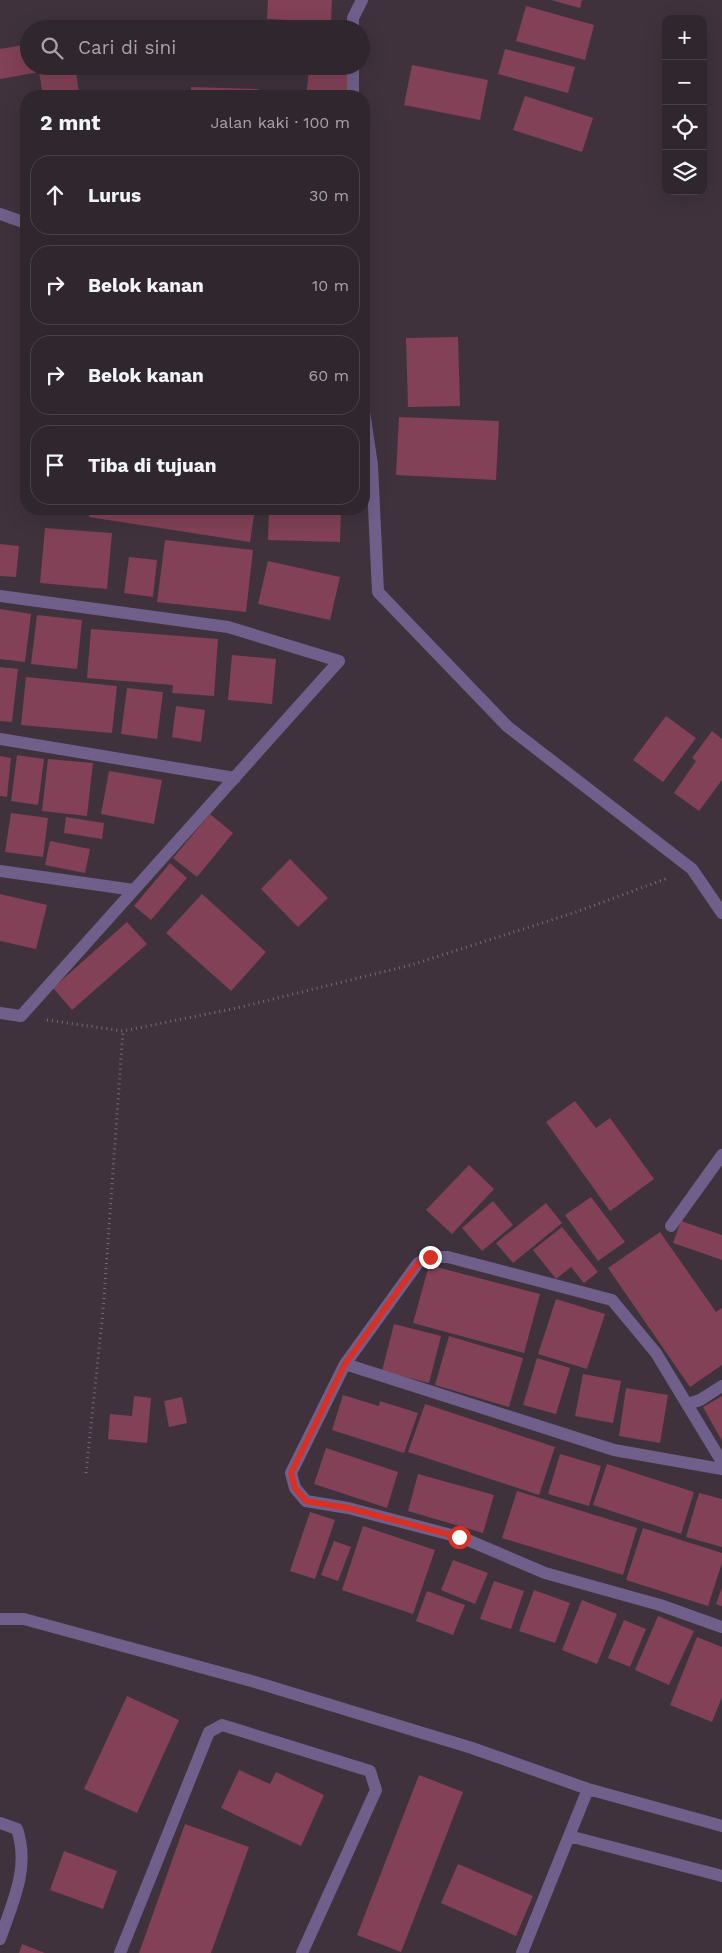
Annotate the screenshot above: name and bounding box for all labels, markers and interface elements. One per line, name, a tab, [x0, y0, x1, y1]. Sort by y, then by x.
map controls	[662, 15, 707, 195]
button: +	[662, 15, 707, 60]
search box	[20, 20, 370, 75]
icon: search	[38, 34, 66, 62]
text: Cari di sini	[78, 36, 176, 59]
button: −	[662, 60, 707, 105]
button: locate	[662, 105, 707, 150]
text: 2 mnt	[40, 110, 100, 135]
text: Jalan kaki · 100 m	[211, 113, 350, 132]
button: layers	[662, 150, 707, 195]
icon: ahead	[41, 181, 69, 209]
text: Lurus	[88, 184, 141, 207]
text: 30 m	[309, 186, 349, 205]
icon: right	[41, 271, 69, 299]
text: Belok kanan	[88, 274, 204, 297]
text: 10 m	[312, 276, 349, 295]
icon: right	[41, 361, 69, 389]
text: Belok kanan	[88, 364, 204, 387]
text: 60 m	[309, 366, 349, 385]
icon: arrive	[41, 451, 69, 479]
text: Tiba di tujuan	[88, 454, 217, 477]
route end	[419, 1246, 442, 1269]
route start	[448, 1526, 471, 1549]

